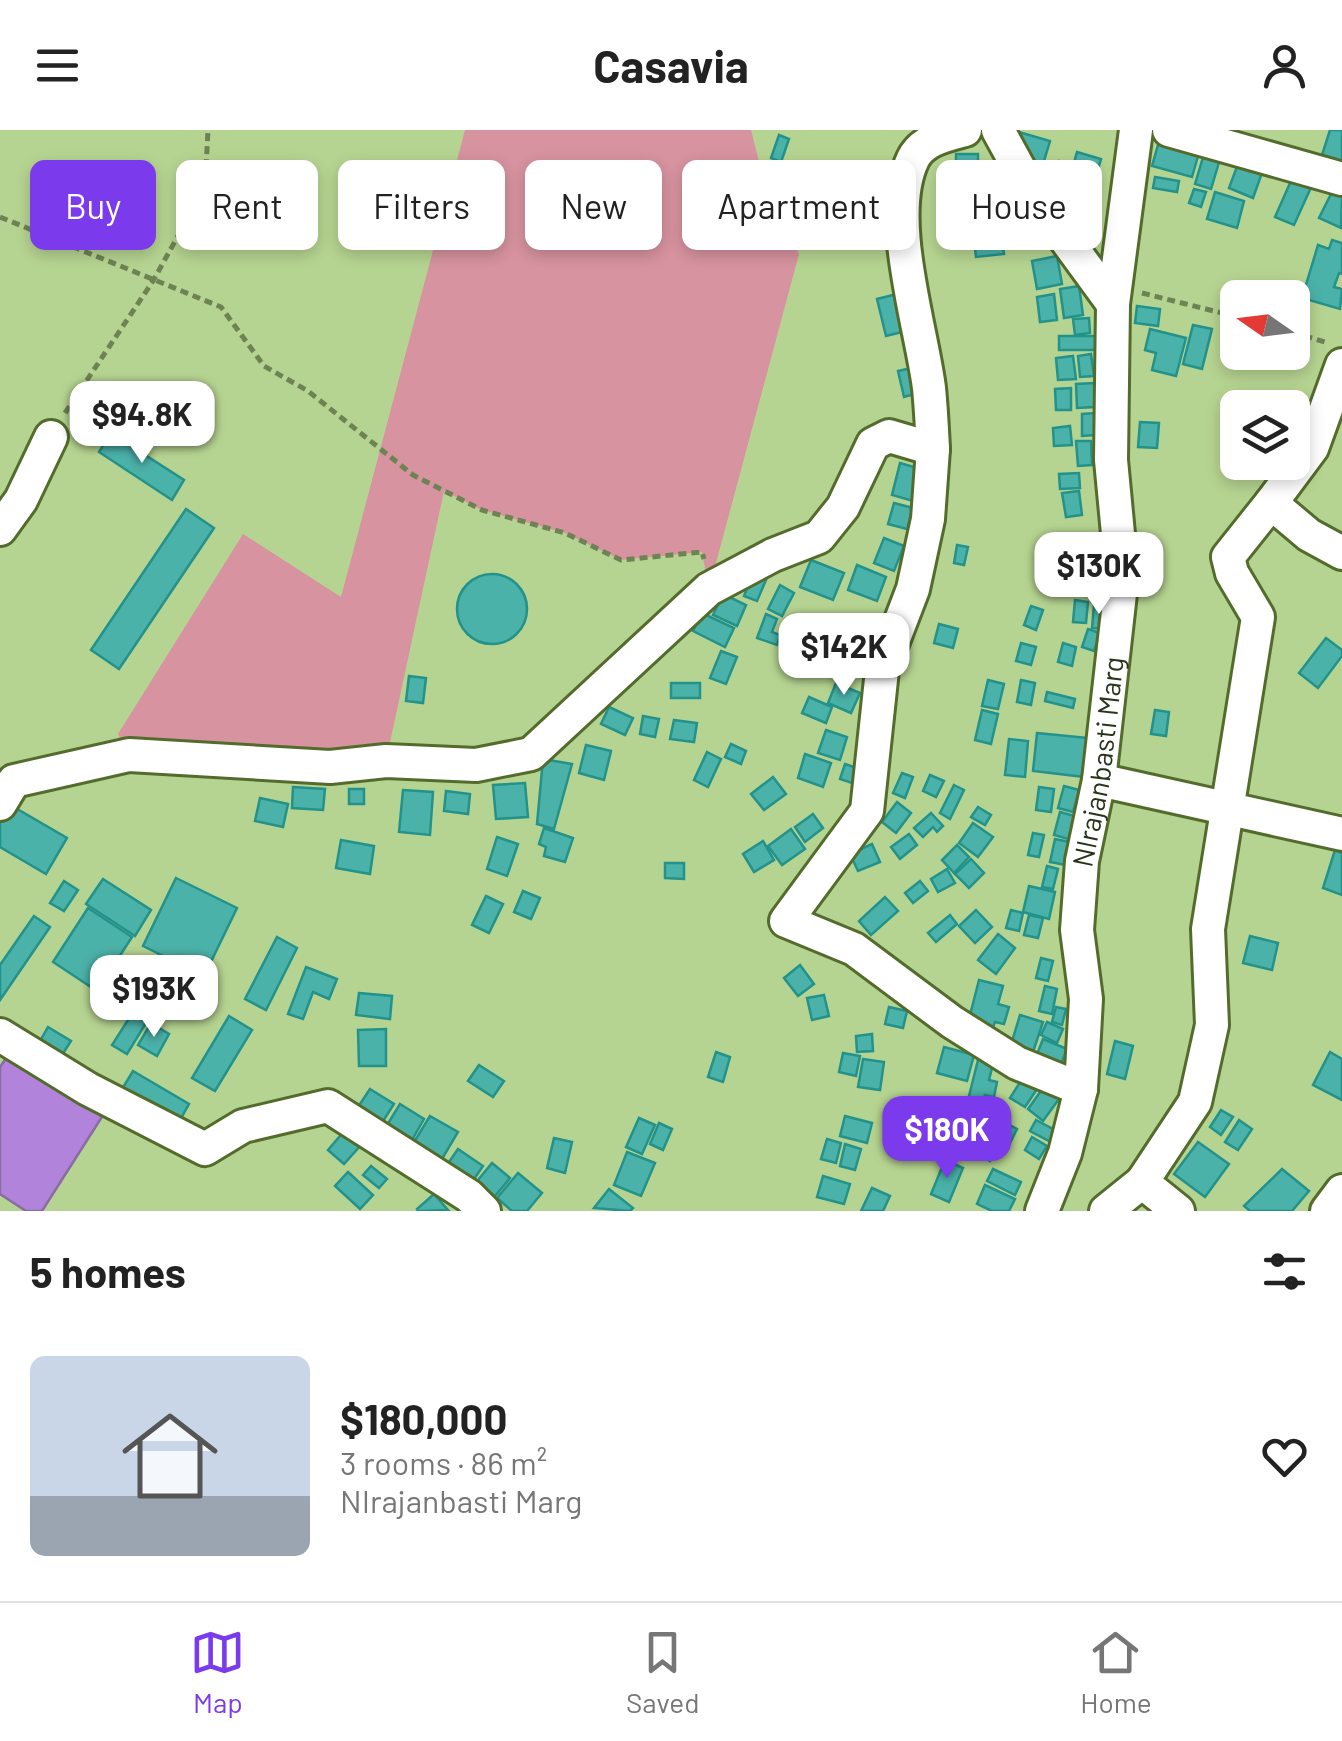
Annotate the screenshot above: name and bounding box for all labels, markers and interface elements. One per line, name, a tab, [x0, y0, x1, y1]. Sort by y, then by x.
icon: menu	[30, 38, 85, 93]
text: Casavia	[593, 38, 749, 92]
icon: person	[1257, 38, 1312, 93]
chip: Buy	[30, 160, 156, 250]
chip: Rent	[176, 160, 318, 250]
chip: Filters	[338, 160, 505, 250]
chip: New	[525, 160, 662, 250]
chip: Apartment	[682, 160, 916, 250]
chip: House	[936, 160, 1102, 250]
north arrow	[1220, 280, 1310, 370]
map controls	[1220, 280, 1310, 480]
pin: $94.8K	[61, 381, 223, 466]
button: layers	[1220, 390, 1310, 480]
text: $94.8K	[92, 394, 192, 432]
pin: $130K	[1029, 532, 1169, 617]
text: $130K	[1056, 545, 1142, 583]
pin: $142K	[774, 613, 914, 698]
text: $142K	[801, 626, 887, 664]
street label: NIrajanbasti Marg	[1064, 655, 1130, 870]
pin: $193K	[84, 955, 224, 1040]
text: $193K	[112, 968, 196, 1006]
pin: $180K	[877, 1096, 1017, 1181]
text: $180K	[904, 1109, 990, 1147]
icon: filters	[1257, 1244, 1312, 1299]
text: 5 homes	[30, 1246, 186, 1296]
text: $180,000	[340, 1393, 507, 1443]
icon: home	[110, 1396, 230, 1516]
icon: heart	[1257, 1429, 1312, 1484]
text: 3 rooms · 86 m²	[340, 1443, 547, 1481]
text: NIrajanbasti Marg	[340, 1481, 582, 1519]
tab: Map	[190, 1625, 245, 1719]
tab: Saved	[626, 1625, 699, 1719]
tab: Home	[1080, 1625, 1152, 1719]

